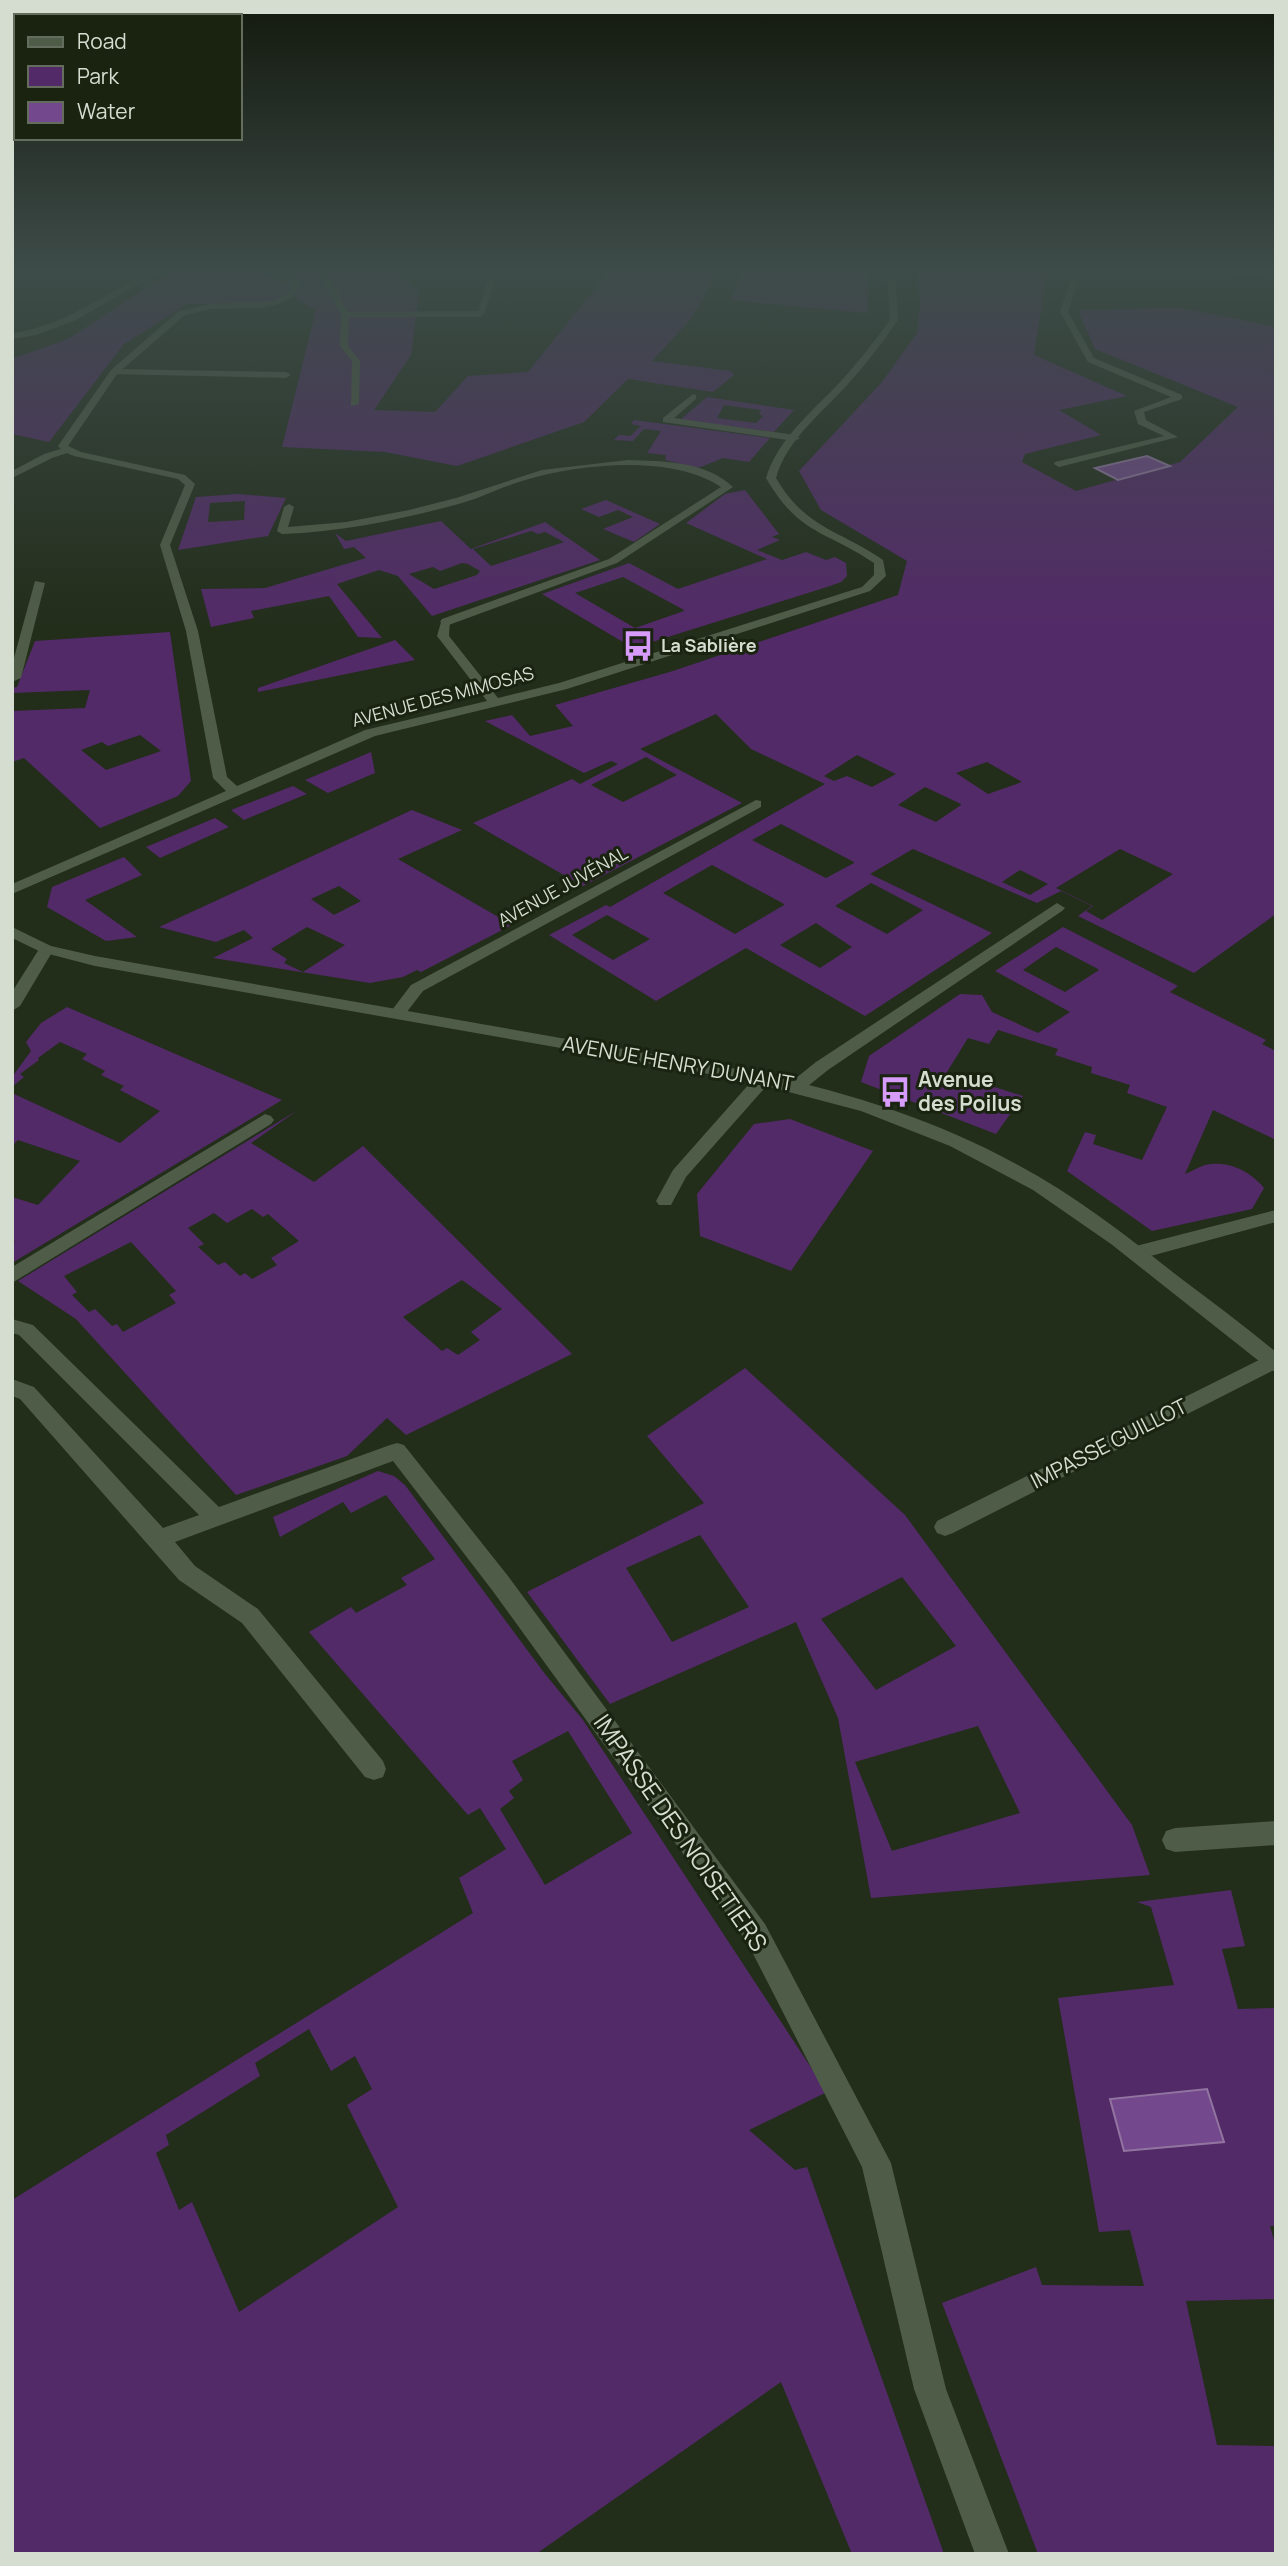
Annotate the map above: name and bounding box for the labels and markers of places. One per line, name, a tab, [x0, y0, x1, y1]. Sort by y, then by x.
bus stop icon: La Sablière	[621, 629, 655, 663]
place label: La Sablière	[661, 633, 757, 657]
place label: Avenue des Poilus	[918, 1065, 1022, 1117]
bus stop icon: Avenue des Poilus	[878, 1075, 912, 1109]

